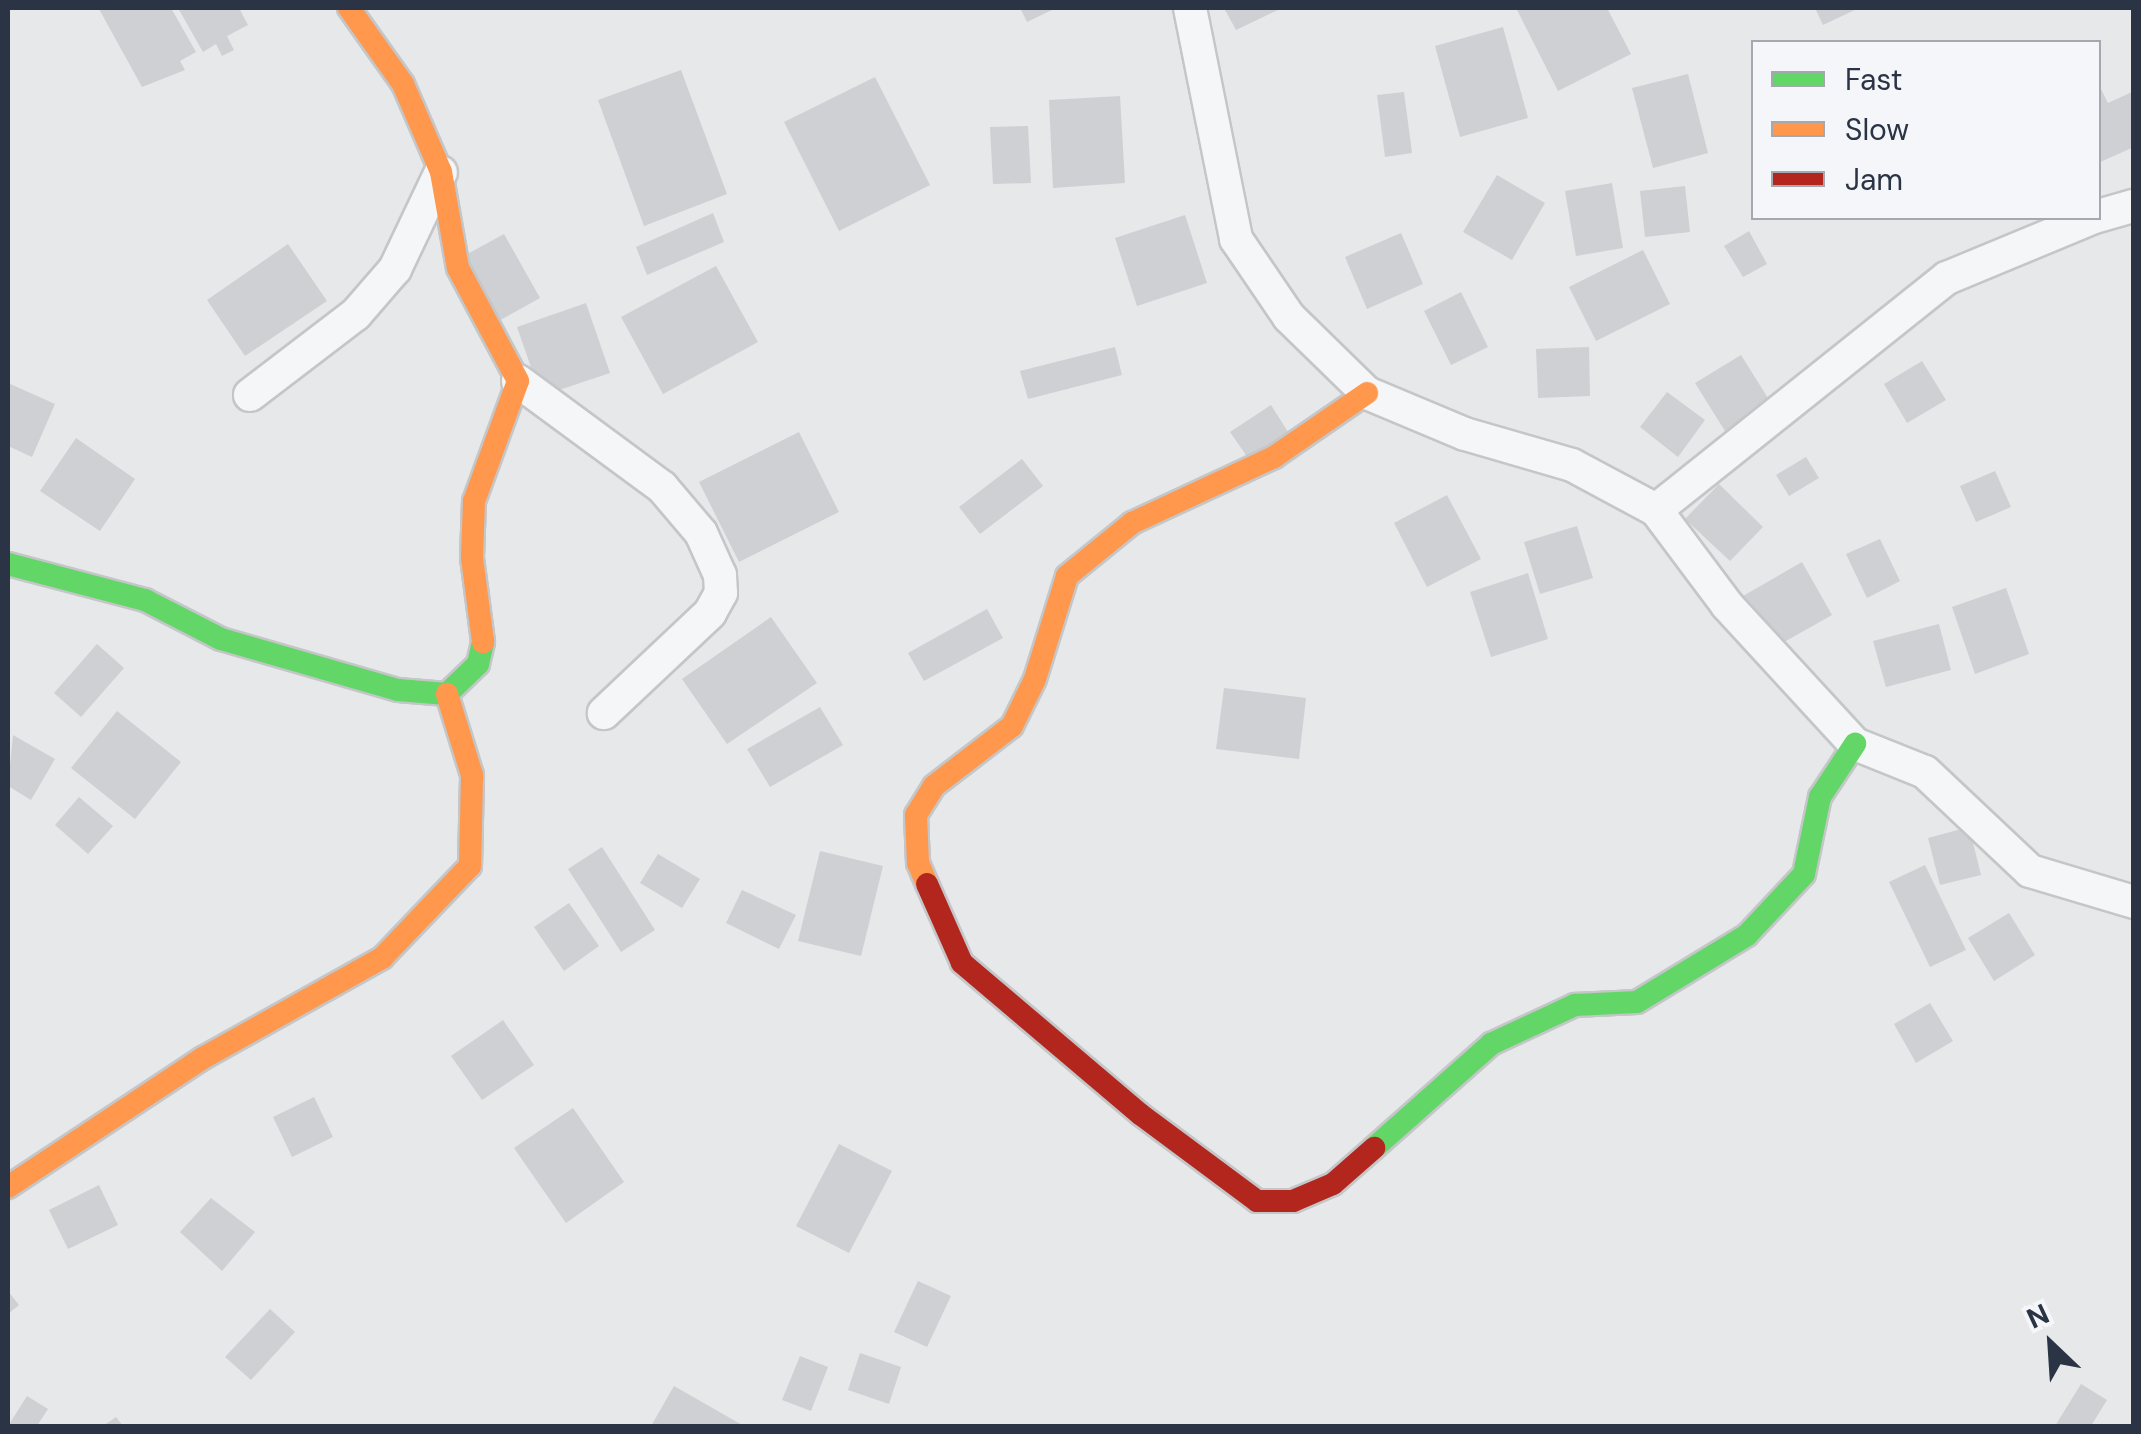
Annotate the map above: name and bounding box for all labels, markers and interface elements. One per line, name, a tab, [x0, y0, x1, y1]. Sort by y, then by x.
legend	[1751, 40, 2101, 220]
text: Fast	[1845, 60, 1903, 99]
text: Slow	[1845, 110, 1909, 149]
text: Jam	[1845, 160, 1903, 199]
north arrow	[2001, 1294, 2101, 1394]
text: N	[2021, 1295, 2055, 1337]

